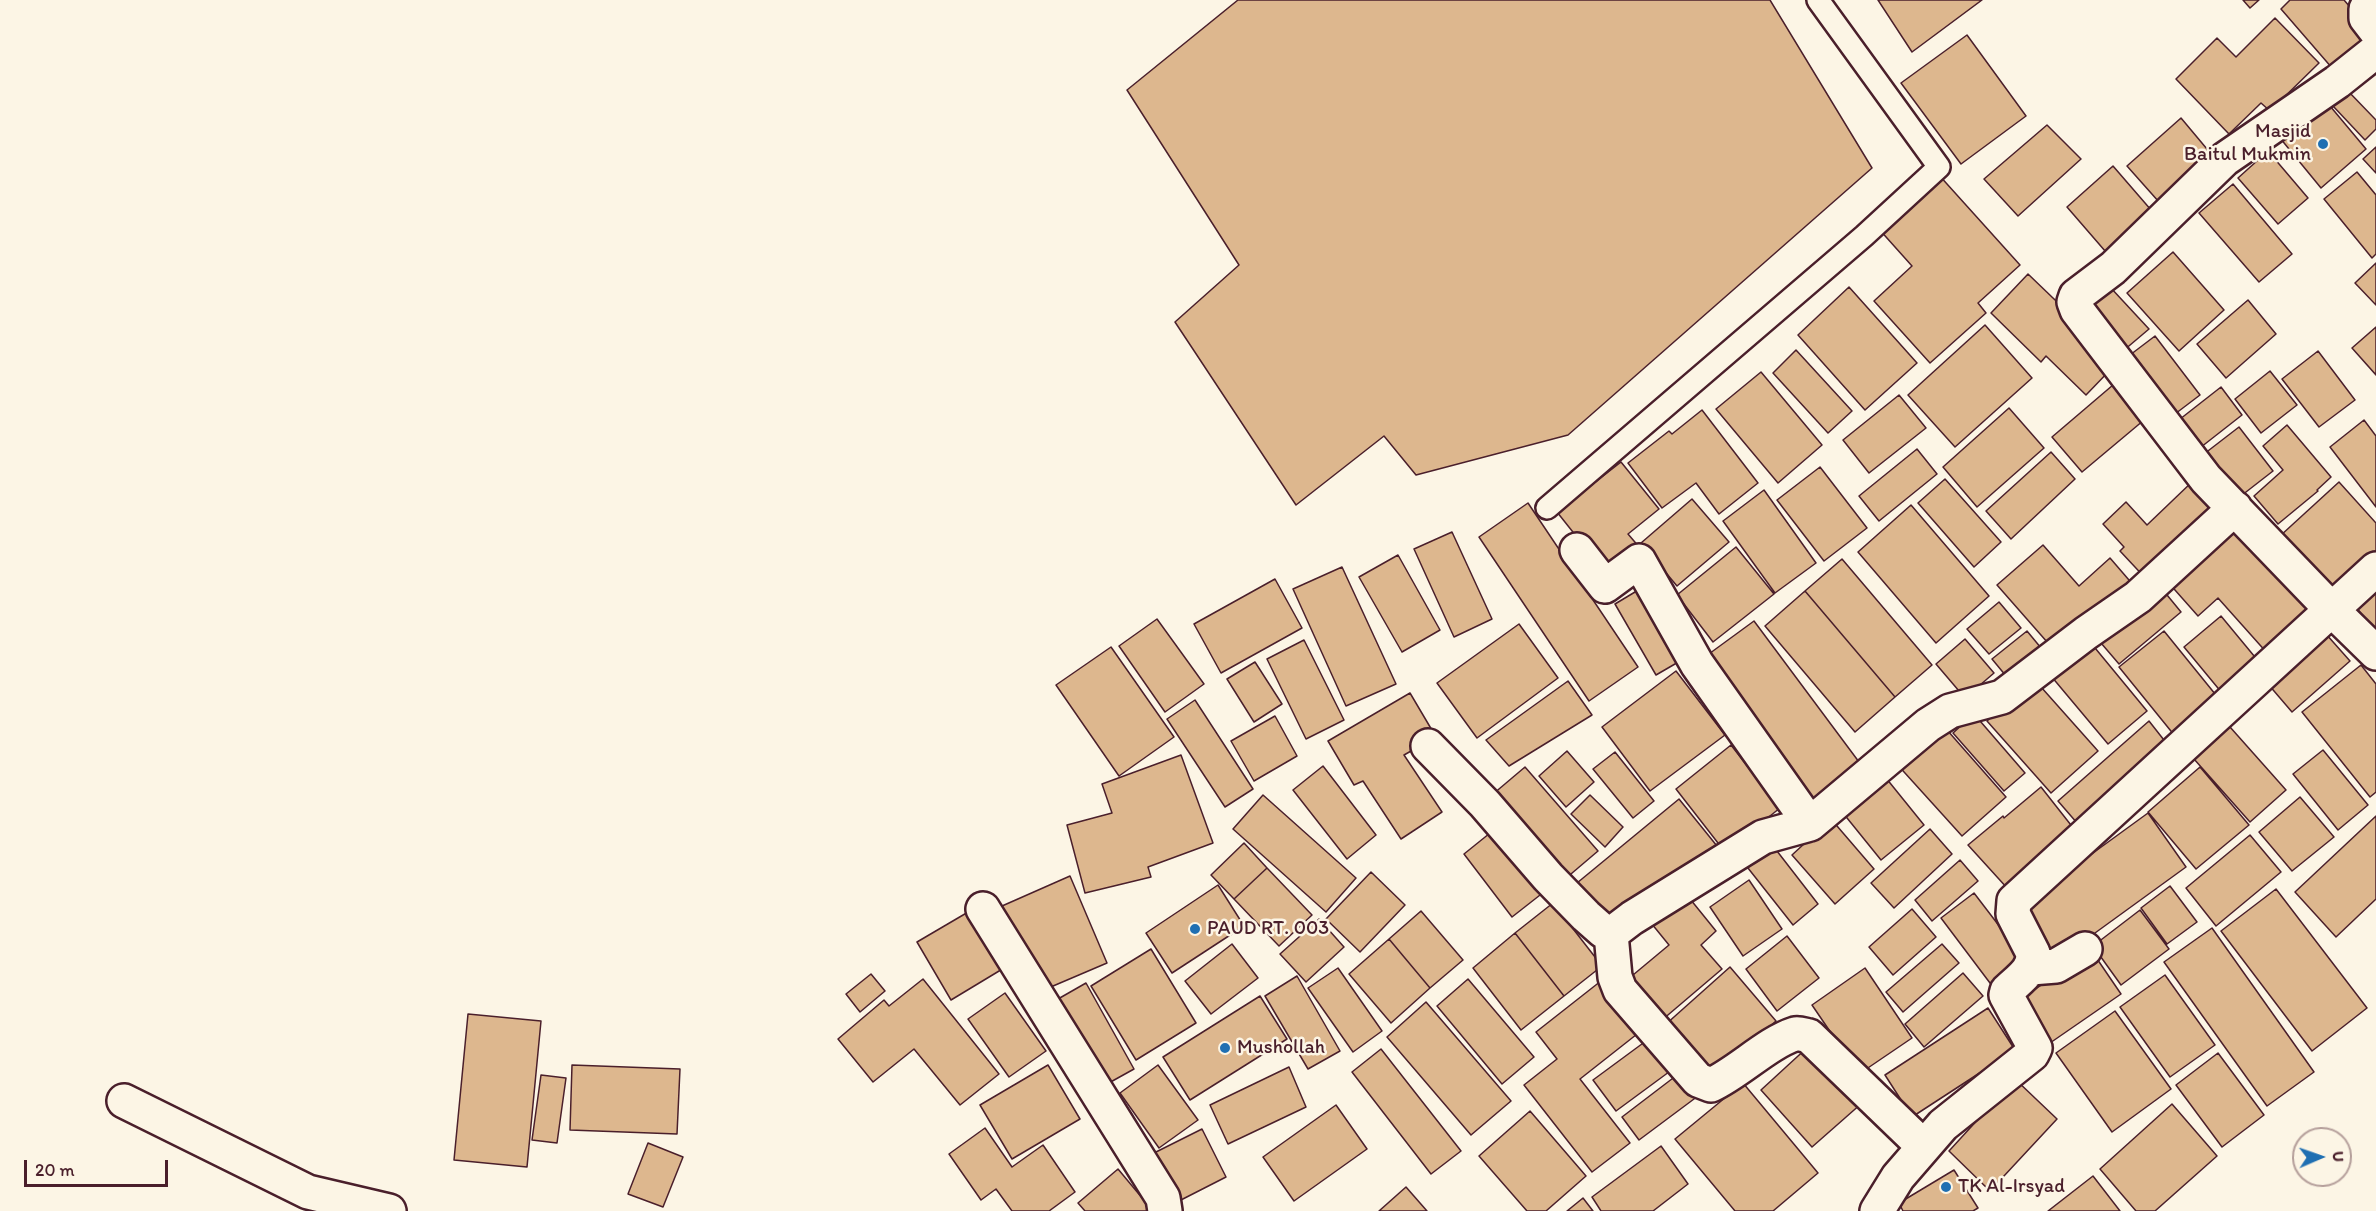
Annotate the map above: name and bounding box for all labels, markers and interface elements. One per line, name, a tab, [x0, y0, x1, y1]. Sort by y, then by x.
place label: Masjid Baitul Mukmin	[2184, 120, 2311, 167]
marker: Masjid Baitul Mukmin	[2316, 137, 2330, 151]
place label: PAUD RT. 003	[1207, 917, 1329, 941]
marker: PAUD RT. 003	[1188, 922, 1202, 936]
place label: Mushollah	[1237, 1036, 1325, 1060]
marker: Mushollah	[1218, 1041, 1232, 1055]
north arrow	[2292, 1127, 2352, 1187]
scale bar	[27, 1148, 171, 1186]
text: U	[2329, 1151, 2348, 1162]
text: 20 m	[35, 1159, 75, 1181]
place label: TK Al-Irsyad	[1958, 1175, 2065, 1199]
marker: TK Al-Irsyad	[1939, 1180, 1953, 1194]

